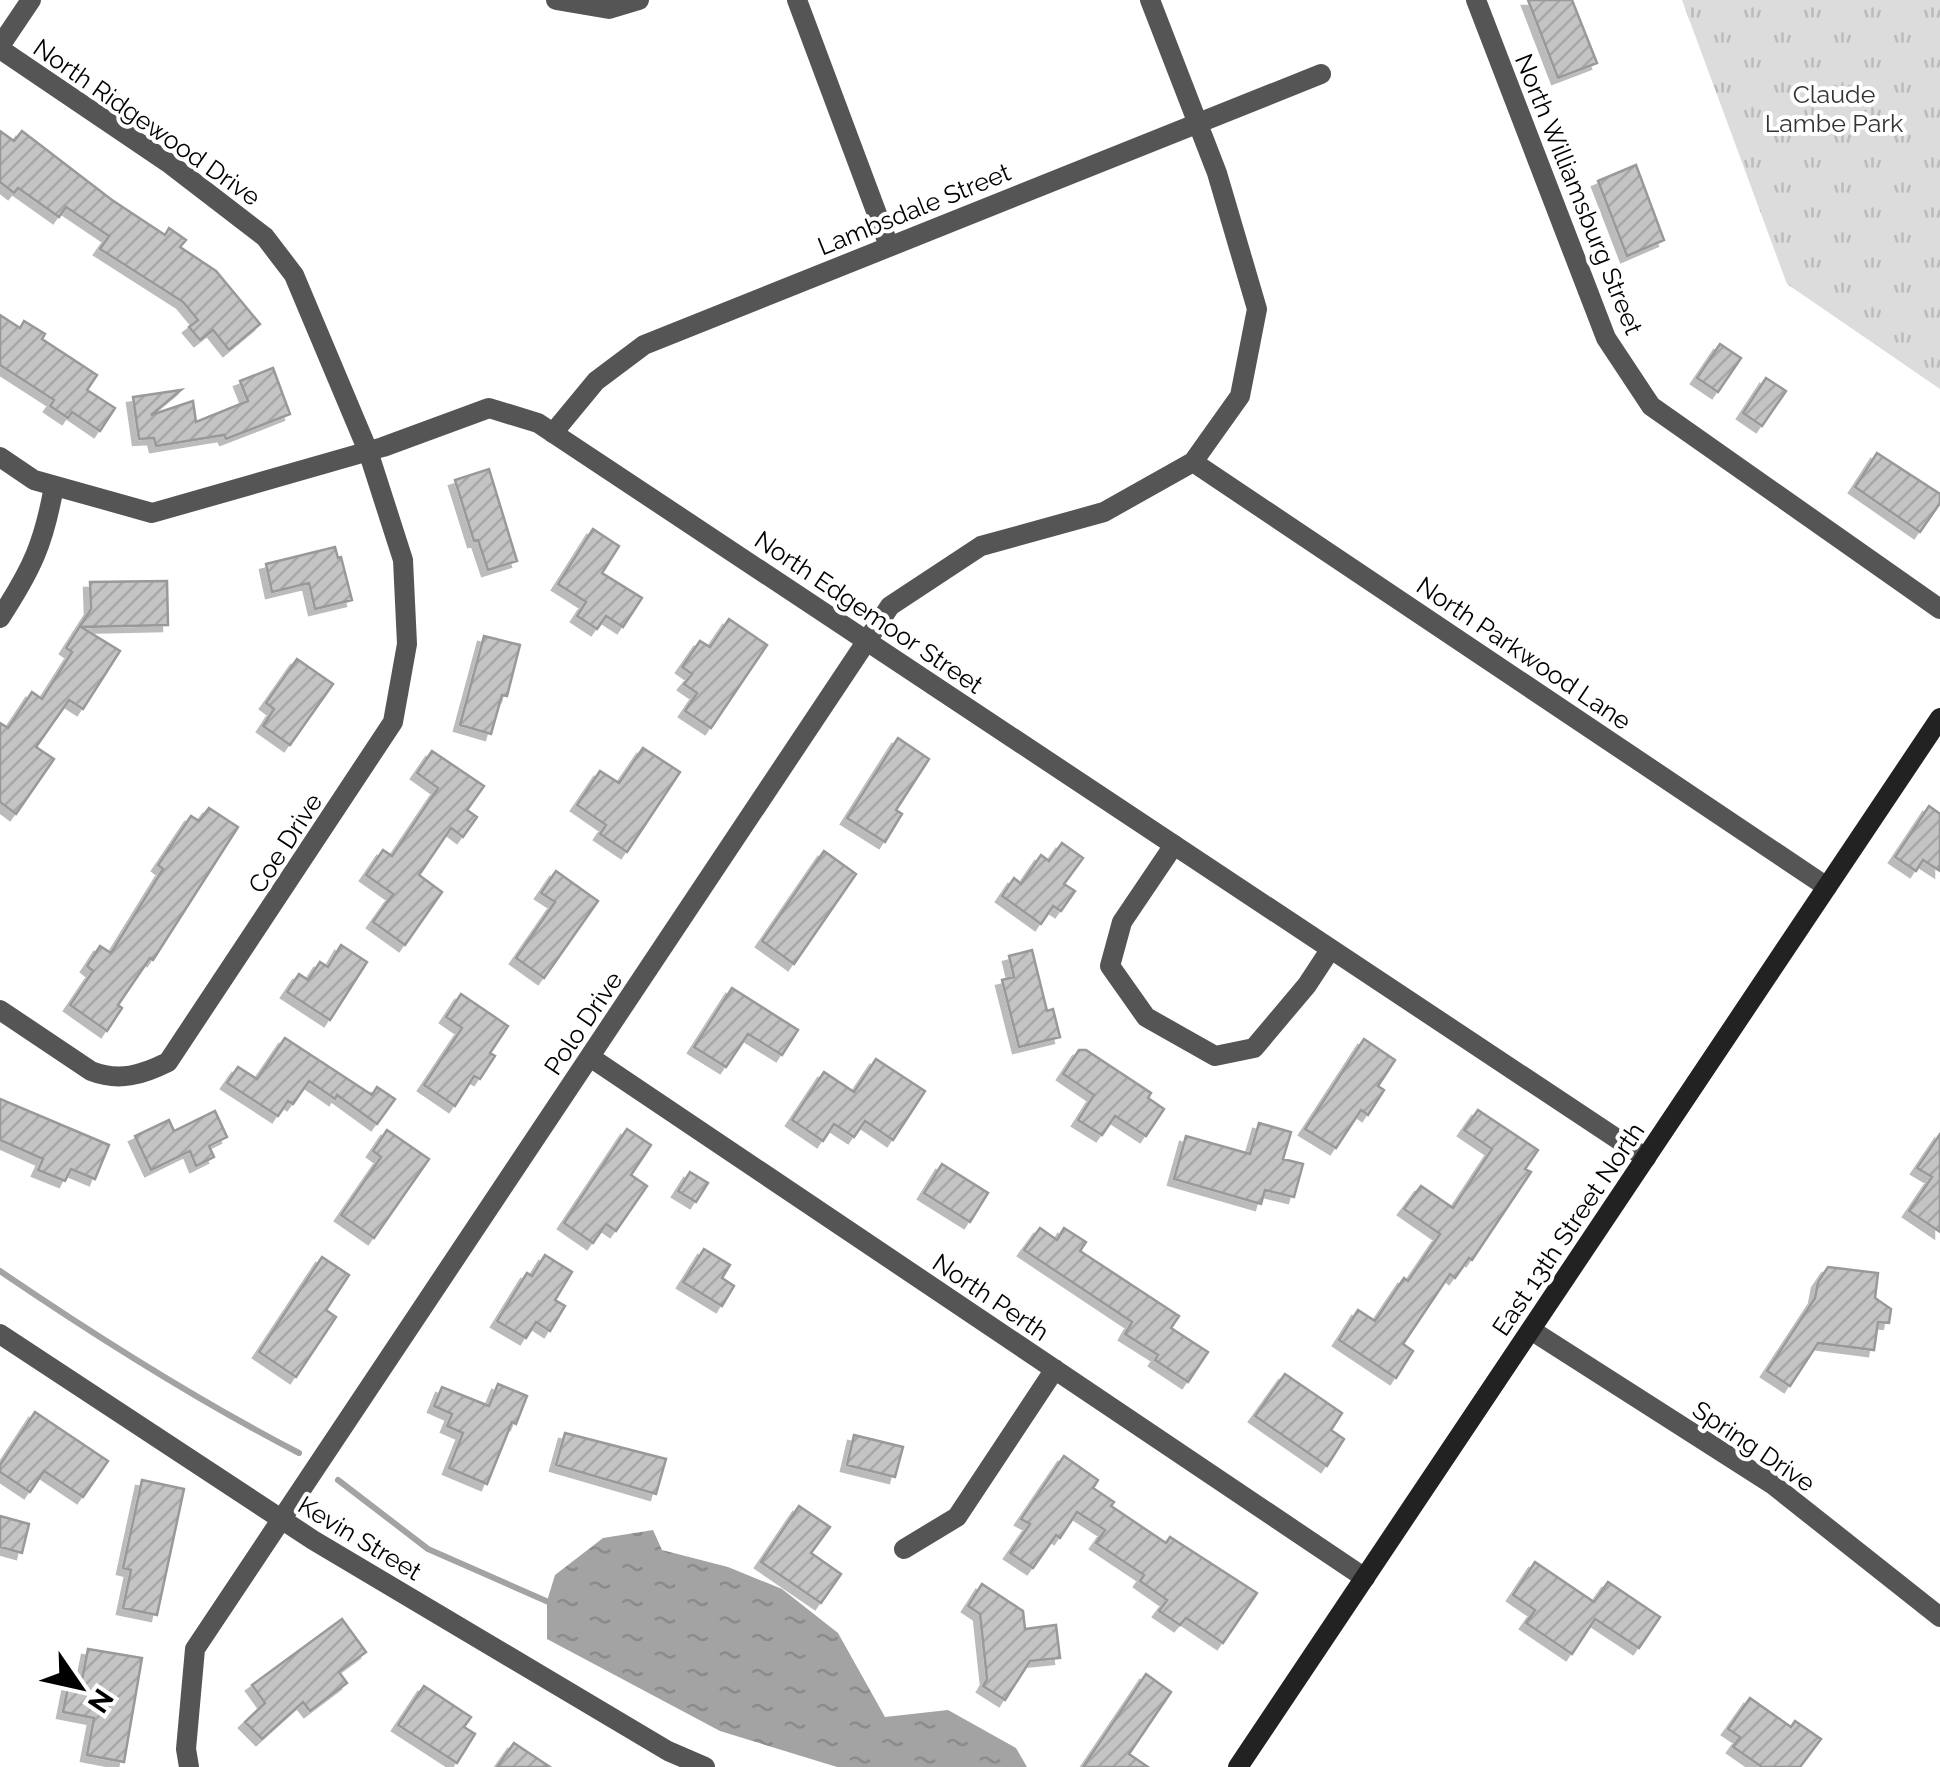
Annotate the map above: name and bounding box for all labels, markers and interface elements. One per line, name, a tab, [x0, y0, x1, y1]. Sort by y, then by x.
street label: North Ridgewood Drive	[28, 32, 266, 212]
street label: North Williamsburg Street	[1509, 49, 1649, 339]
park label: Claude Lambe Park	[1765, 79, 1904, 138]
street label: Lambsdale Street	[813, 156, 1015, 261]
street label: North Edgemoor Street	[749, 524, 989, 700]
street label: North Parkwood Lane	[1411, 570, 1637, 736]
street label: Coe Drive	[242, 788, 328, 898]
street label: Polo Drive	[538, 966, 628, 1080]
street label: East 13th Street North	[1486, 1117, 1650, 1341]
street label: North Perth	[927, 1247, 1055, 1347]
street label: Spring Drive	[1687, 1394, 1821, 1498]
street label: Kevin Street	[293, 1489, 428, 1587]
north arrow	[30, 1637, 130, 1737]
text: N	[81, 1683, 120, 1719]

